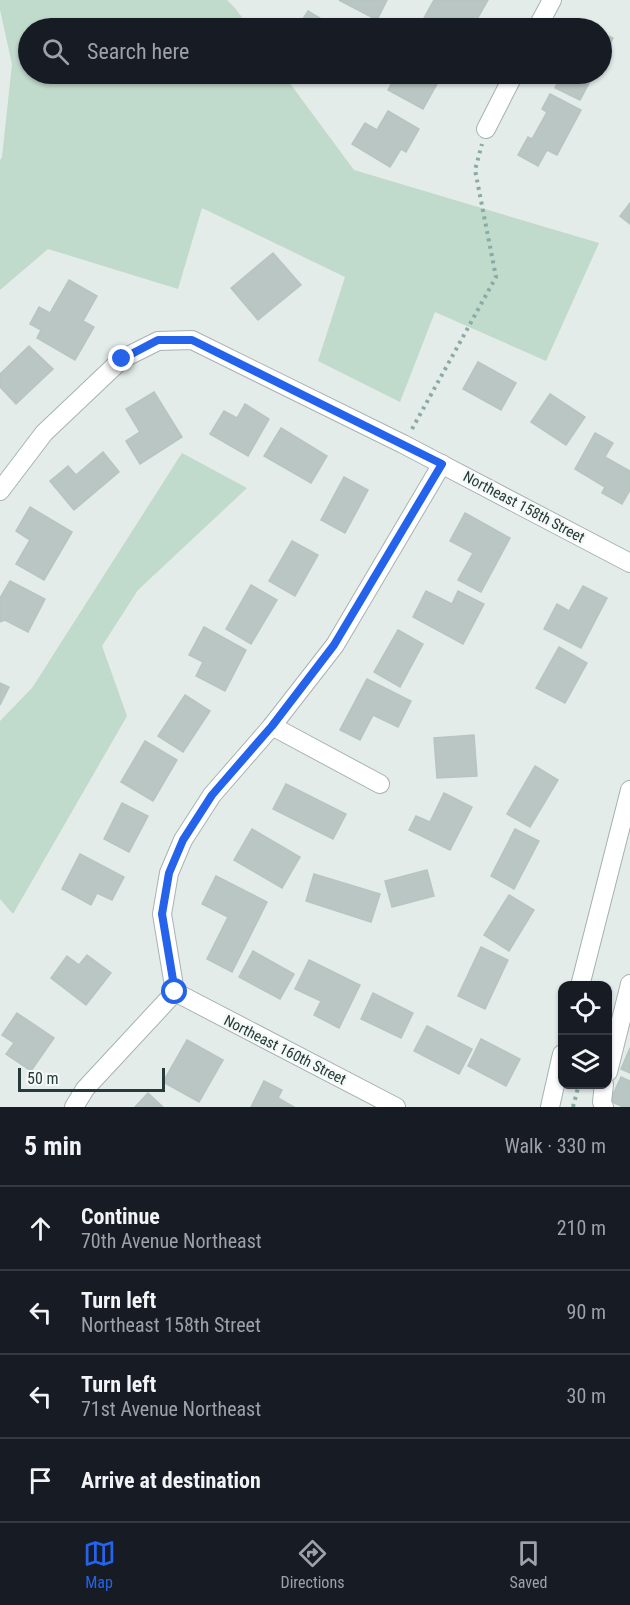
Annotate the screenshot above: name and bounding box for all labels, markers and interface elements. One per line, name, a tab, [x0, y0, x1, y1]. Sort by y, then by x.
search box	[18, 18, 612, 84]
icon: search	[39, 35, 72, 68]
text: Search here	[87, 39, 189, 64]
route end	[108, 345, 134, 371]
street label: Northeast 158th Street	[460, 467, 588, 547]
route start	[161, 978, 187, 1004]
map controls	[558, 981, 612, 1089]
button: locate	[558, 981, 612, 1035]
street label: Northeast 160th Street	[221, 1011, 349, 1089]
button: layers	[558, 1035, 612, 1089]
scale bar	[18, 1065, 165, 1092]
text: 50 m	[27, 1069, 59, 1088]
text: 5 min	[24, 1131, 82, 1161]
text: Walk · 330 m	[505, 1134, 606, 1158]
text: Continue	[81, 1204, 160, 1229]
icon: ahead	[24, 1212, 57, 1245]
text: 210 m	[557, 1216, 606, 1240]
text: 70th Avenue Northeast	[81, 1229, 262, 1253]
text: Turn left	[81, 1288, 156, 1313]
icon: left	[24, 1296, 57, 1329]
text: 90 m	[567, 1300, 606, 1324]
text: Northeast 158th Street	[81, 1313, 261, 1337]
text: Turn left	[81, 1372, 156, 1397]
icon: left	[24, 1380, 57, 1413]
text: 30 m	[567, 1384, 606, 1408]
text: 71st Avenue Northeast	[81, 1397, 261, 1421]
icon: arrive	[24, 1464, 57, 1497]
text: Arrive at destination	[81, 1468, 261, 1493]
tab: Map	[83, 1537, 116, 1592]
tab: Directions	[281, 1537, 344, 1592]
tab: Saved	[509, 1537, 547, 1592]

